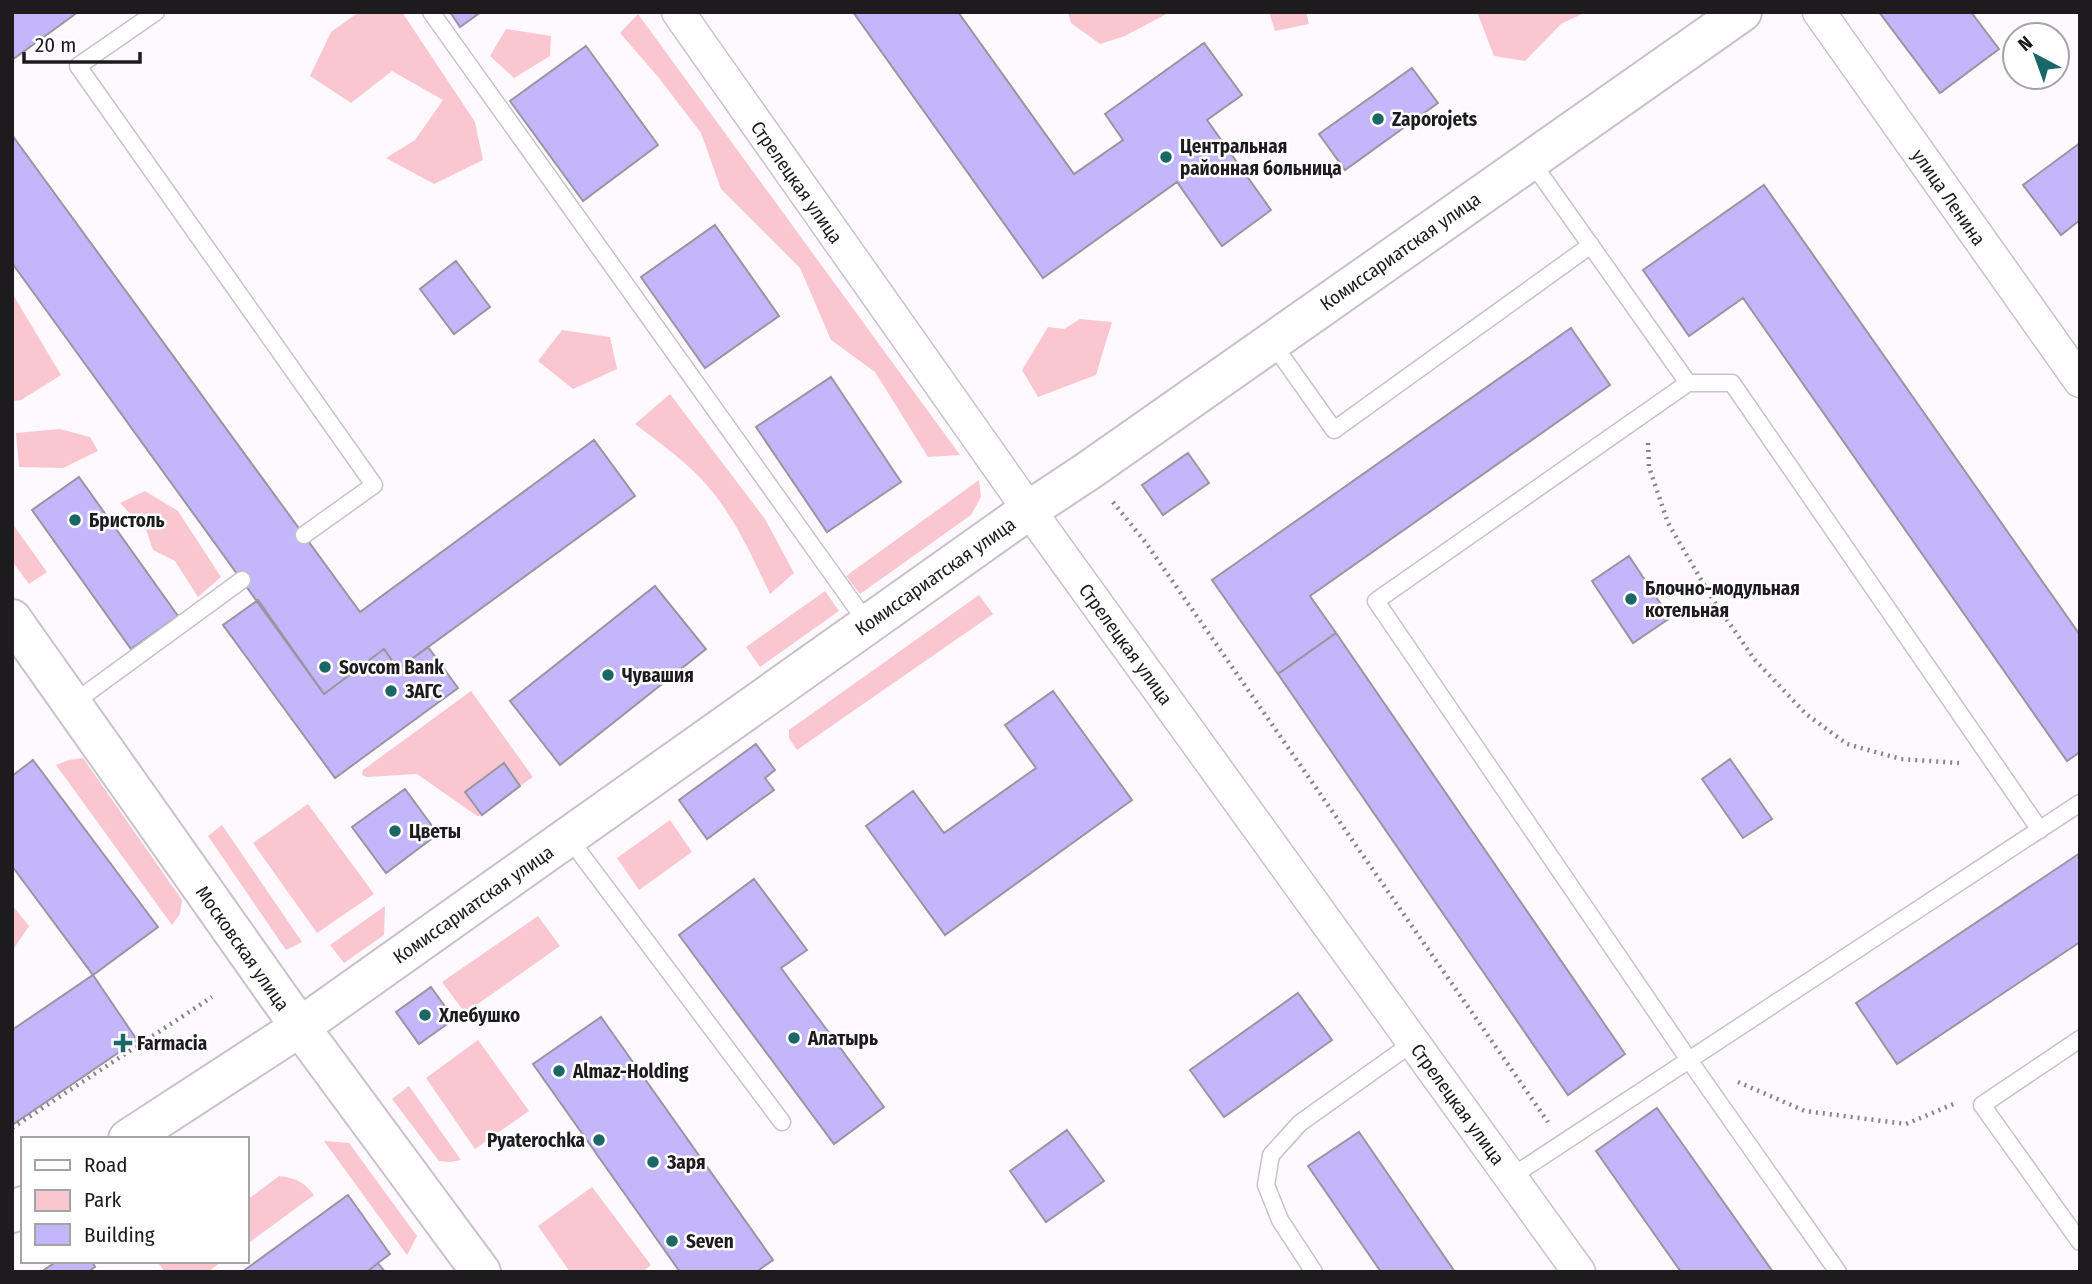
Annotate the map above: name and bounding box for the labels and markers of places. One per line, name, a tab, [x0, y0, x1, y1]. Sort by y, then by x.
place label: Zaporojets	[1392, 108, 1478, 131]
marker: Zaporojets	[1370, 111, 1386, 127]
place label: Центральная районная больница	[1180, 135, 1342, 180]
marker: Центральная районная больница	[1158, 149, 1174, 165]
place label: Бристоль	[89, 509, 165, 532]
marker: Бристоль	[67, 512, 83, 528]
place label: Блочно-модульная котельная	[1645, 577, 1800, 622]
marker: Блочно-модульная котельная	[1623, 591, 1639, 607]
place label: Sovcom Bank	[339, 656, 444, 679]
marker: Sovcom Bank	[317, 659, 333, 675]
place label: Чувашия	[622, 664, 694, 687]
marker: Чувашия	[600, 667, 616, 683]
place label: ЗАГС	[404, 680, 442, 703]
marker: ЗАГС	[383, 683, 399, 699]
place label: Цветы	[409, 820, 461, 843]
marker: Цветы	[387, 823, 403, 839]
place label: Хлебушко	[438, 1004, 520, 1027]
marker: Хлебушко	[417, 1007, 433, 1023]
place label: Алатырь	[807, 1027, 878, 1050]
marker: Алатырь	[786, 1030, 802, 1046]
place label: Farmacia	[137, 1032, 207, 1055]
marker: Farmacia	[115, 1035, 131, 1051]
place label: Almaz-Holding	[572, 1060, 689, 1083]
marker: Almaz-Holding	[551, 1063, 567, 1079]
place label: Pyaterochka	[487, 1129, 585, 1152]
marker: Pyaterochka	[591, 1132, 607, 1148]
place label: Заря	[666, 1151, 706, 1174]
marker: Заря	[645, 1154, 661, 1170]
place label: Seven	[686, 1230, 734, 1253]
marker: Seven	[664, 1233, 680, 1249]

